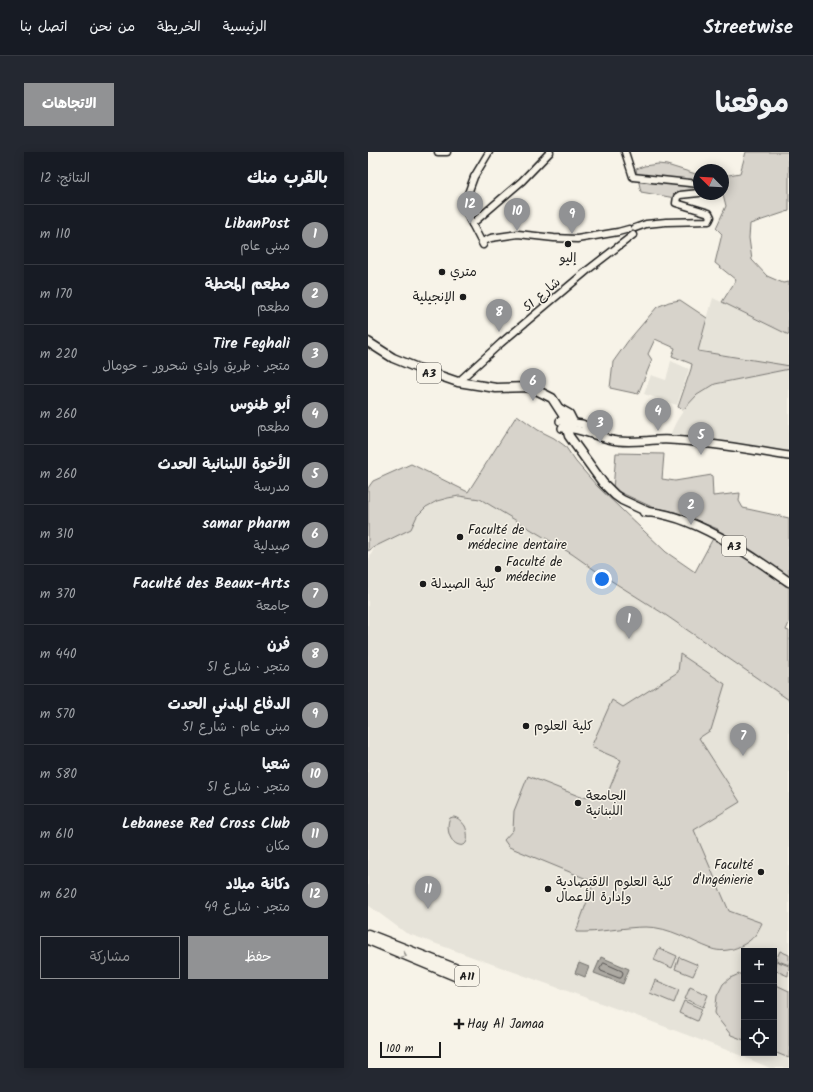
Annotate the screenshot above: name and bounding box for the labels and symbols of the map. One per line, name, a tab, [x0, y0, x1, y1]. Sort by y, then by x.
north arrow	[693, 164, 729, 200]
pin: 12	[457, 191, 483, 224]
pin: 10	[504, 198, 530, 231]
pin: 9	[559, 201, 585, 234]
marker: إليو	[563, 239, 573, 249]
place label: إليو	[559, 248, 576, 269]
place label: متري	[450, 262, 477, 283]
marker: متري	[437, 267, 447, 277]
street label: شارع 51	[518, 272, 566, 318]
place label: الإنجيلية	[413, 287, 455, 308]
marker: الإنجيلية	[458, 292, 468, 302]
pin: 8	[486, 299, 512, 332]
road number: A3	[417, 363, 441, 383]
pin: 6	[520, 368, 546, 401]
pin: 4	[645, 398, 671, 431]
pin: 3	[587, 410, 613, 443]
pin: 5	[688, 422, 714, 455]
pin: 2	[678, 492, 704, 525]
place label: Faculté de médecine dentaire	[468, 520, 567, 556]
marker: Faculté de médecine dentaire	[455, 532, 465, 542]
road number: A3	[722, 536, 746, 556]
place label: Faculté de médecine	[506, 552, 563, 588]
marker: Faculté de médecine	[493, 564, 503, 574]
your location	[592, 569, 612, 589]
place label: كلية الصيدلة	[431, 574, 496, 595]
marker: كلية الصيدلة	[418, 579, 428, 589]
pin: 1	[616, 606, 642, 639]
place label: كلية العلوم	[534, 716, 593, 737]
marker: كلية العلوم	[521, 721, 531, 731]
pin: 7	[730, 723, 756, 756]
place label: الجامعة اللبنانية	[586, 786, 626, 822]
marker: الجامعة اللبنانية	[573, 798, 583, 808]
place label: Faculté d'Ingénierie	[693, 855, 754, 891]
marker: Faculté d'Ingénierie	[756, 867, 766, 877]
place label: كلية العلوم الاقتصادية وإدارة الأعمال	[556, 872, 673, 908]
pin: 11	[415, 876, 441, 909]
marker: كلية العلوم الاقتصادية وإدارة الأعمال	[543, 884, 553, 894]
one-way arrow	[401, 951, 408, 959]
road number: A11	[455, 966, 479, 986]
place label: Hay Al Jamaa	[467, 1014, 544, 1035]
marker: Hay Al Jamaa	[454, 1019, 464, 1029]
scale bar	[380, 1040, 441, 1059]

